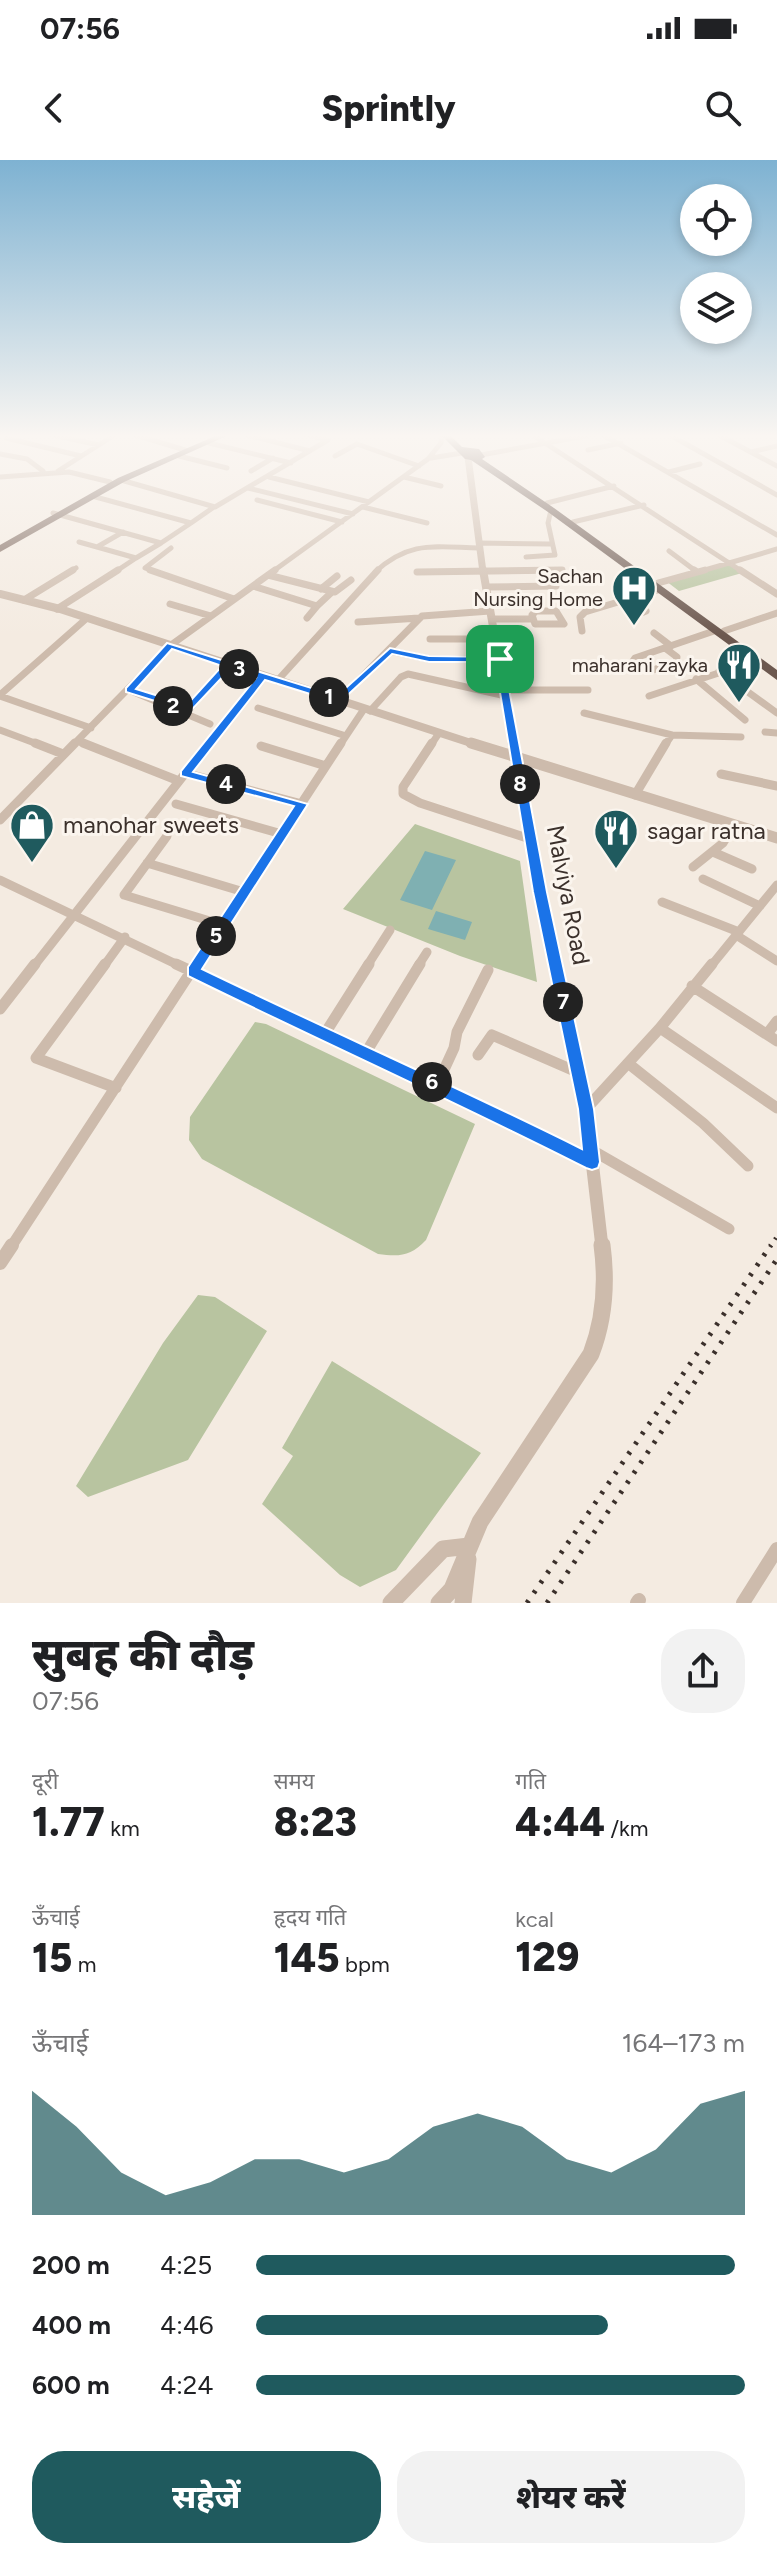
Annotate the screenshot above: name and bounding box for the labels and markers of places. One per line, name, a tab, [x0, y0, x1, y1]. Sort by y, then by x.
place label: Sachan Nursing Home	[473, 564, 603, 611]
hospital icon: Sachan Nursing Home	[610, 564, 658, 627]
pin	[466, 625, 534, 693]
restaurant icon: maharani zayka	[715, 641, 763, 704]
pin: 3	[219, 649, 259, 689]
place label: maharani zayka	[572, 653, 708, 677]
pin: 1	[309, 677, 349, 717]
pin: 2	[153, 686, 193, 726]
pin: 4	[206, 764, 246, 804]
pin: 8	[500, 764, 540, 804]
shop icon: manohar sweets	[8, 801, 56, 864]
restaurant icon: sagar ratna	[592, 807, 640, 870]
place label: manohar sweets	[63, 810, 239, 839]
place label: sagar ratna	[647, 816, 766, 845]
pin: 5	[196, 916, 236, 956]
pin: 7	[543, 982, 583, 1022]
pin: 6	[412, 1062, 452, 1102]

